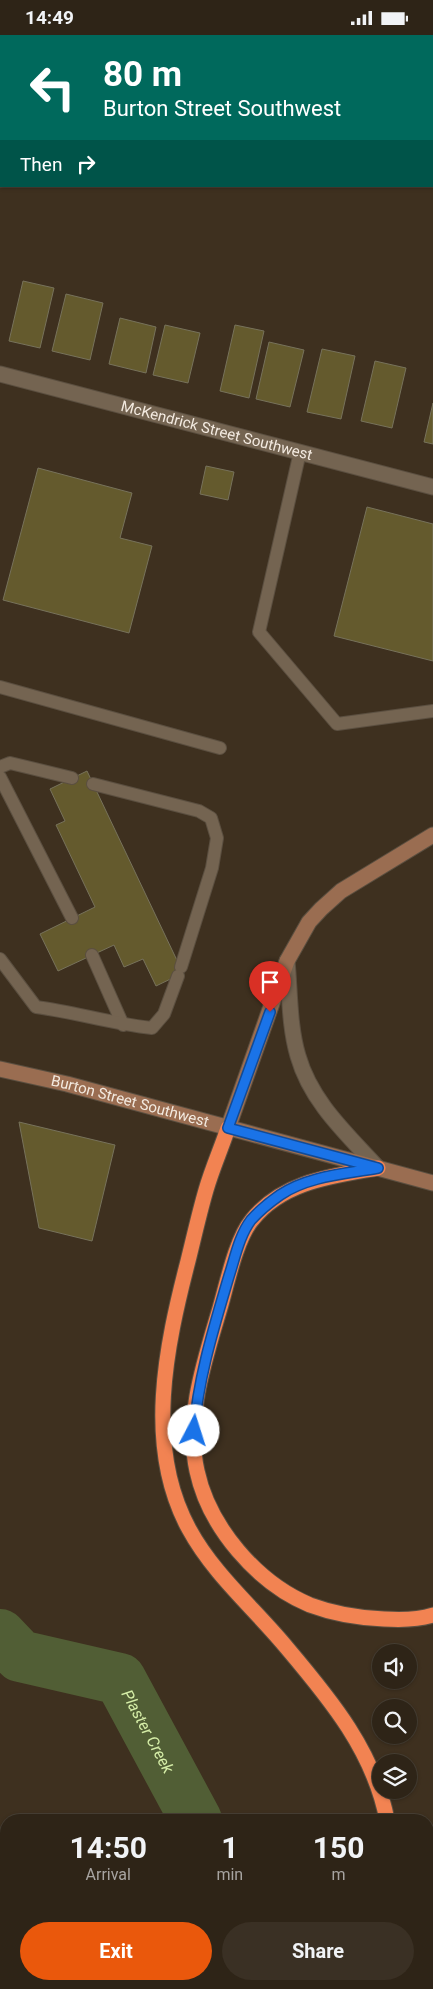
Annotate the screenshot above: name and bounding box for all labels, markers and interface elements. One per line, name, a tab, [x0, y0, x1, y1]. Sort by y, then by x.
text: 14:49	[25, 6, 74, 29]
text: 80 m	[103, 54, 182, 95]
icon: left	[20, 55, 85, 120]
text: Burton Street Southwest	[103, 96, 341, 121]
icon: right	[72, 150, 100, 178]
text: Then	[20, 153, 62, 176]
street label: McKendrick Street Southwest	[119, 397, 314, 464]
pin	[249, 961, 291, 1012]
icon: arrive	[256, 968, 284, 996]
street label: Burton Street Southwest	[49, 1072, 211, 1131]
position arrow	[167, 1404, 219, 1456]
map controls	[372, 1644, 417, 1799]
button: sound	[372, 1644, 417, 1689]
water label: Plaster Creek	[118, 1686, 178, 1778]
button: search	[372, 1699, 417, 1744]
button: layers	[372, 1754, 417, 1799]
text: 14:50	[70, 1830, 147, 1865]
text: 1	[221, 1830, 238, 1865]
text: 150	[313, 1830, 364, 1865]
text: Arrival	[86, 1865, 131, 1884]
text: min	[216, 1865, 243, 1884]
text: m	[332, 1865, 346, 1884]
button: Exit	[20, 1922, 212, 1980]
button: Share	[222, 1922, 414, 1980]

